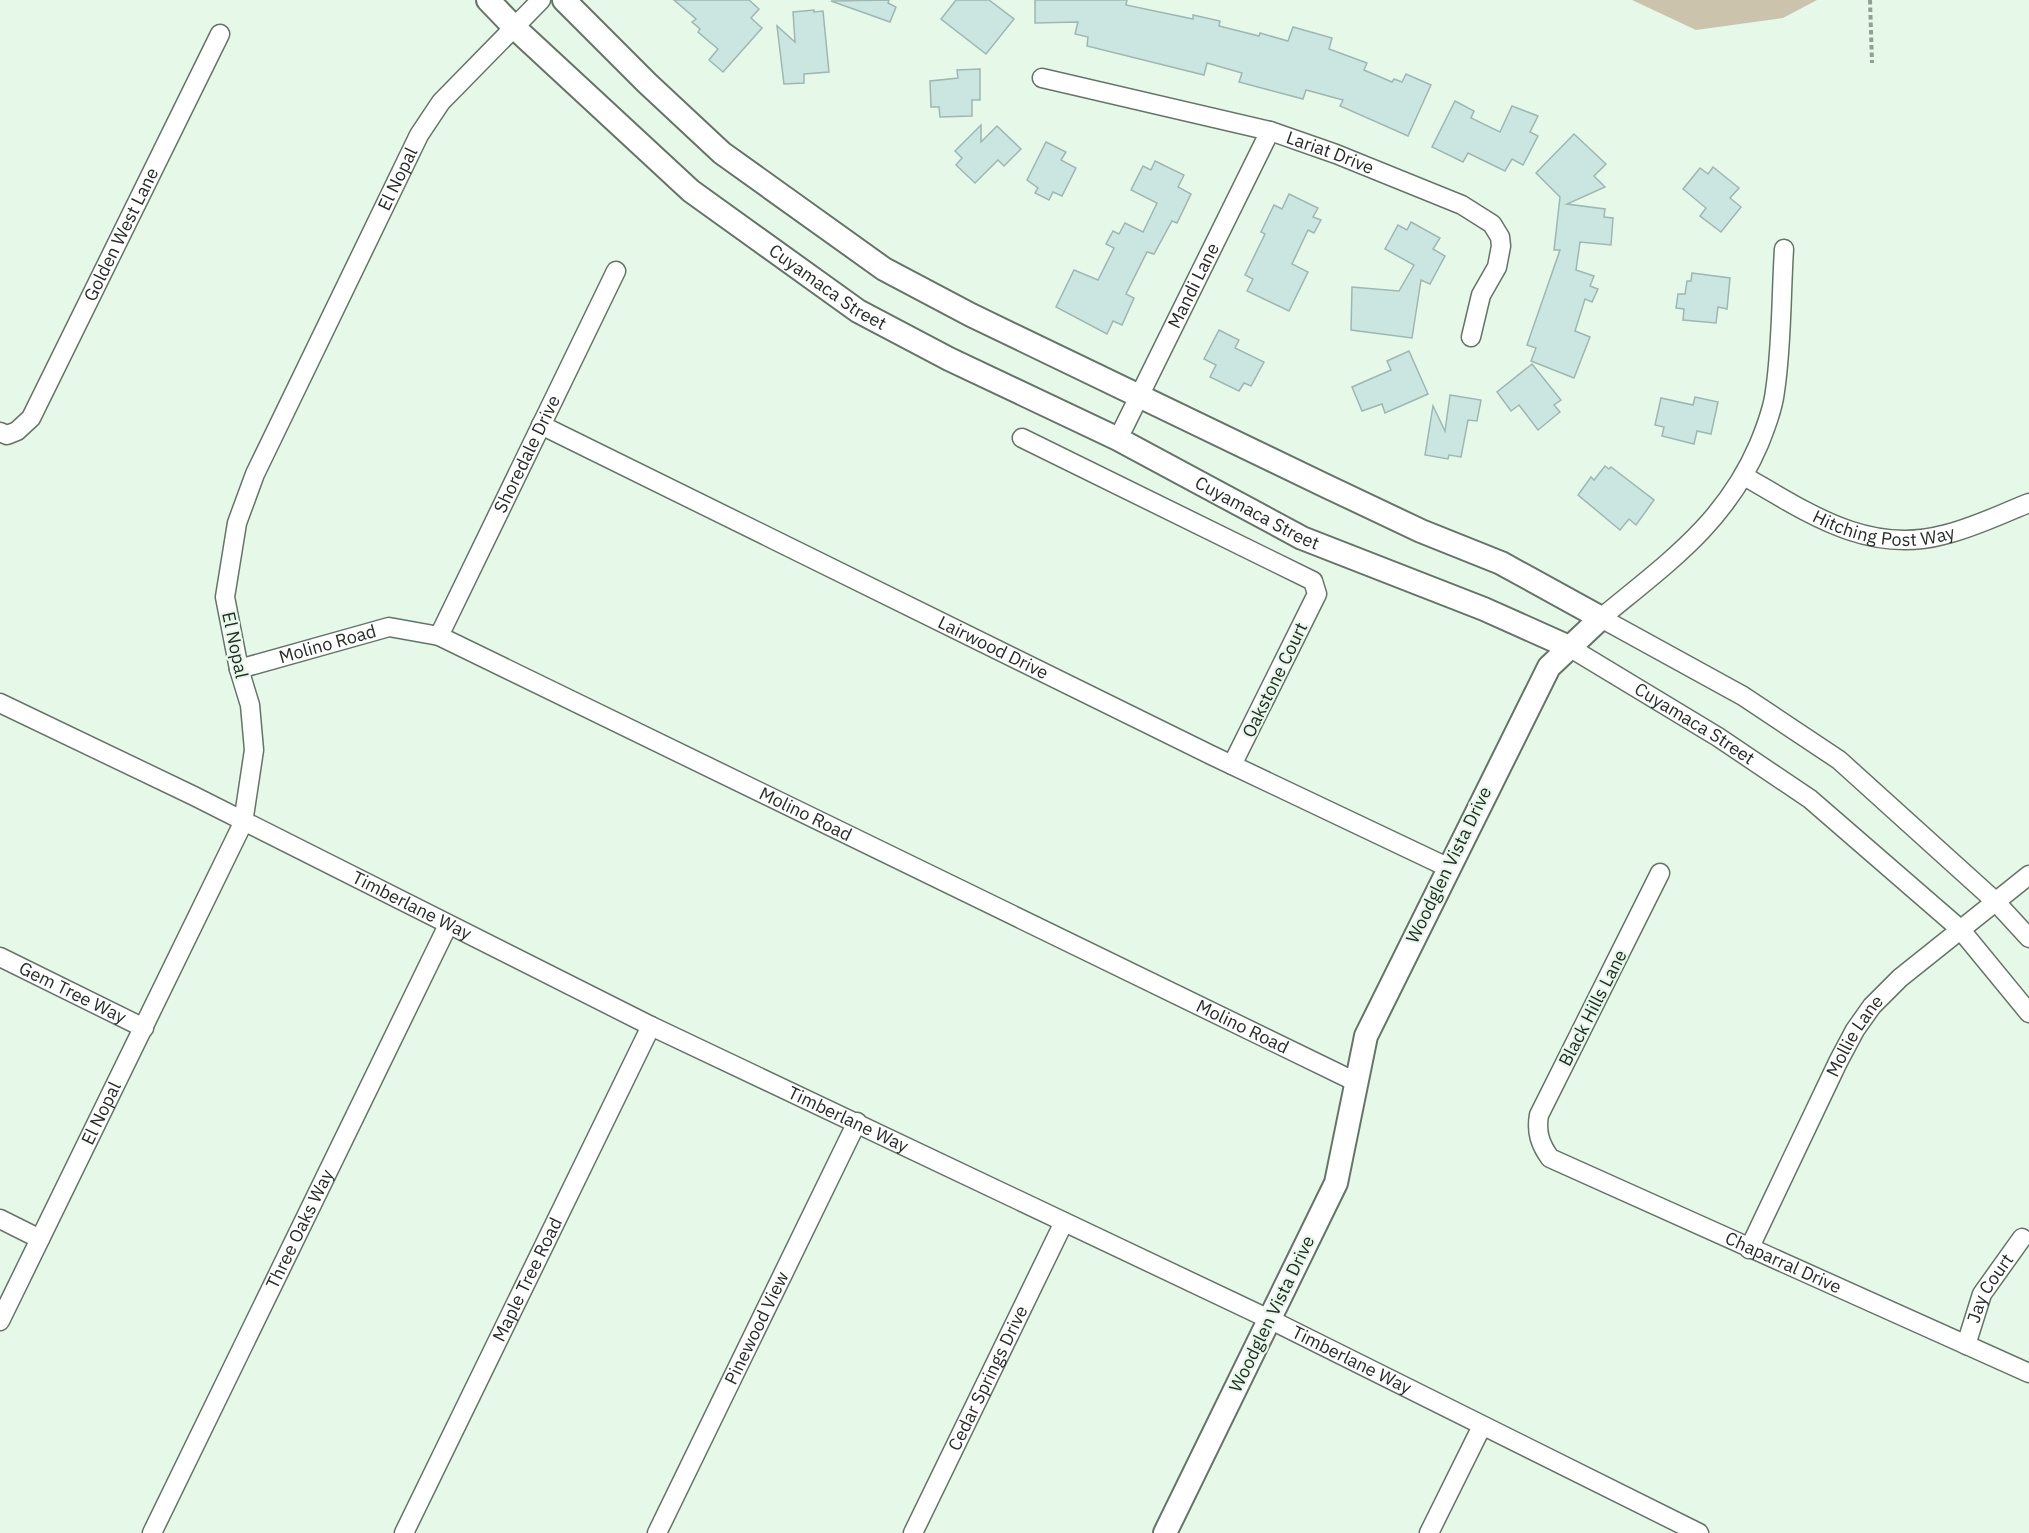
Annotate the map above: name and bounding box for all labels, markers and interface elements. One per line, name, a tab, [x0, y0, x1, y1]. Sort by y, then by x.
street label: Lariat Drive	[1283, 126, 1378, 179]
street label: El Nopal	[372, 143, 422, 214]
street label: Golden West Lane	[78, 164, 163, 305]
street label: Cuyamaca Street	[765, 239, 890, 335]
street label: Mandi Lane	[1162, 239, 1224, 332]
street label: Shoredale Drive	[488, 391, 565, 517]
street label: Cuyamaca Street	[1191, 471, 1323, 555]
street label: Hitching Post Way	[1809, 505, 1957, 551]
street label: El Nopal	[217, 610, 254, 680]
street label: Lairwood Drive	[934, 610, 1052, 684]
street label: Oakstone Court	[1237, 618, 1312, 741]
street label: Molino Road	[276, 619, 379, 668]
street label: Cuyamaca Street	[1630, 677, 1759, 769]
street label: Molino Road	[756, 782, 856, 846]
street label: Woodglen Vista Drive	[1401, 783, 1496, 947]
street label: Timberlane Way	[348, 866, 476, 945]
street label: Black Hills Lane	[1553, 946, 1632, 1070]
street label: Gem Tree Way	[15, 956, 130, 1029]
street label: Mollie Lane	[1821, 990, 1888, 1080]
street label: Molino Road	[1193, 994, 1293, 1059]
street label: El Nopal	[76, 1078, 126, 1149]
street label: Timberlane Way	[784, 1081, 912, 1157]
street label: Three Oaks Way	[261, 1165, 338, 1292]
street label: Maple Tree Road	[487, 1213, 567, 1345]
street label: Chaparral Drive	[1722, 1226, 1845, 1298]
street label: Woodglen Vista Drive	[1224, 1232, 1319, 1396]
street label: Jay Court	[1962, 1249, 2018, 1326]
street label: Pinewood View	[719, 1267, 794, 1388]
street label: Cedar Springs Drive	[943, 1302, 1033, 1454]
street label: Timberlane Way	[1288, 1320, 1416, 1399]

